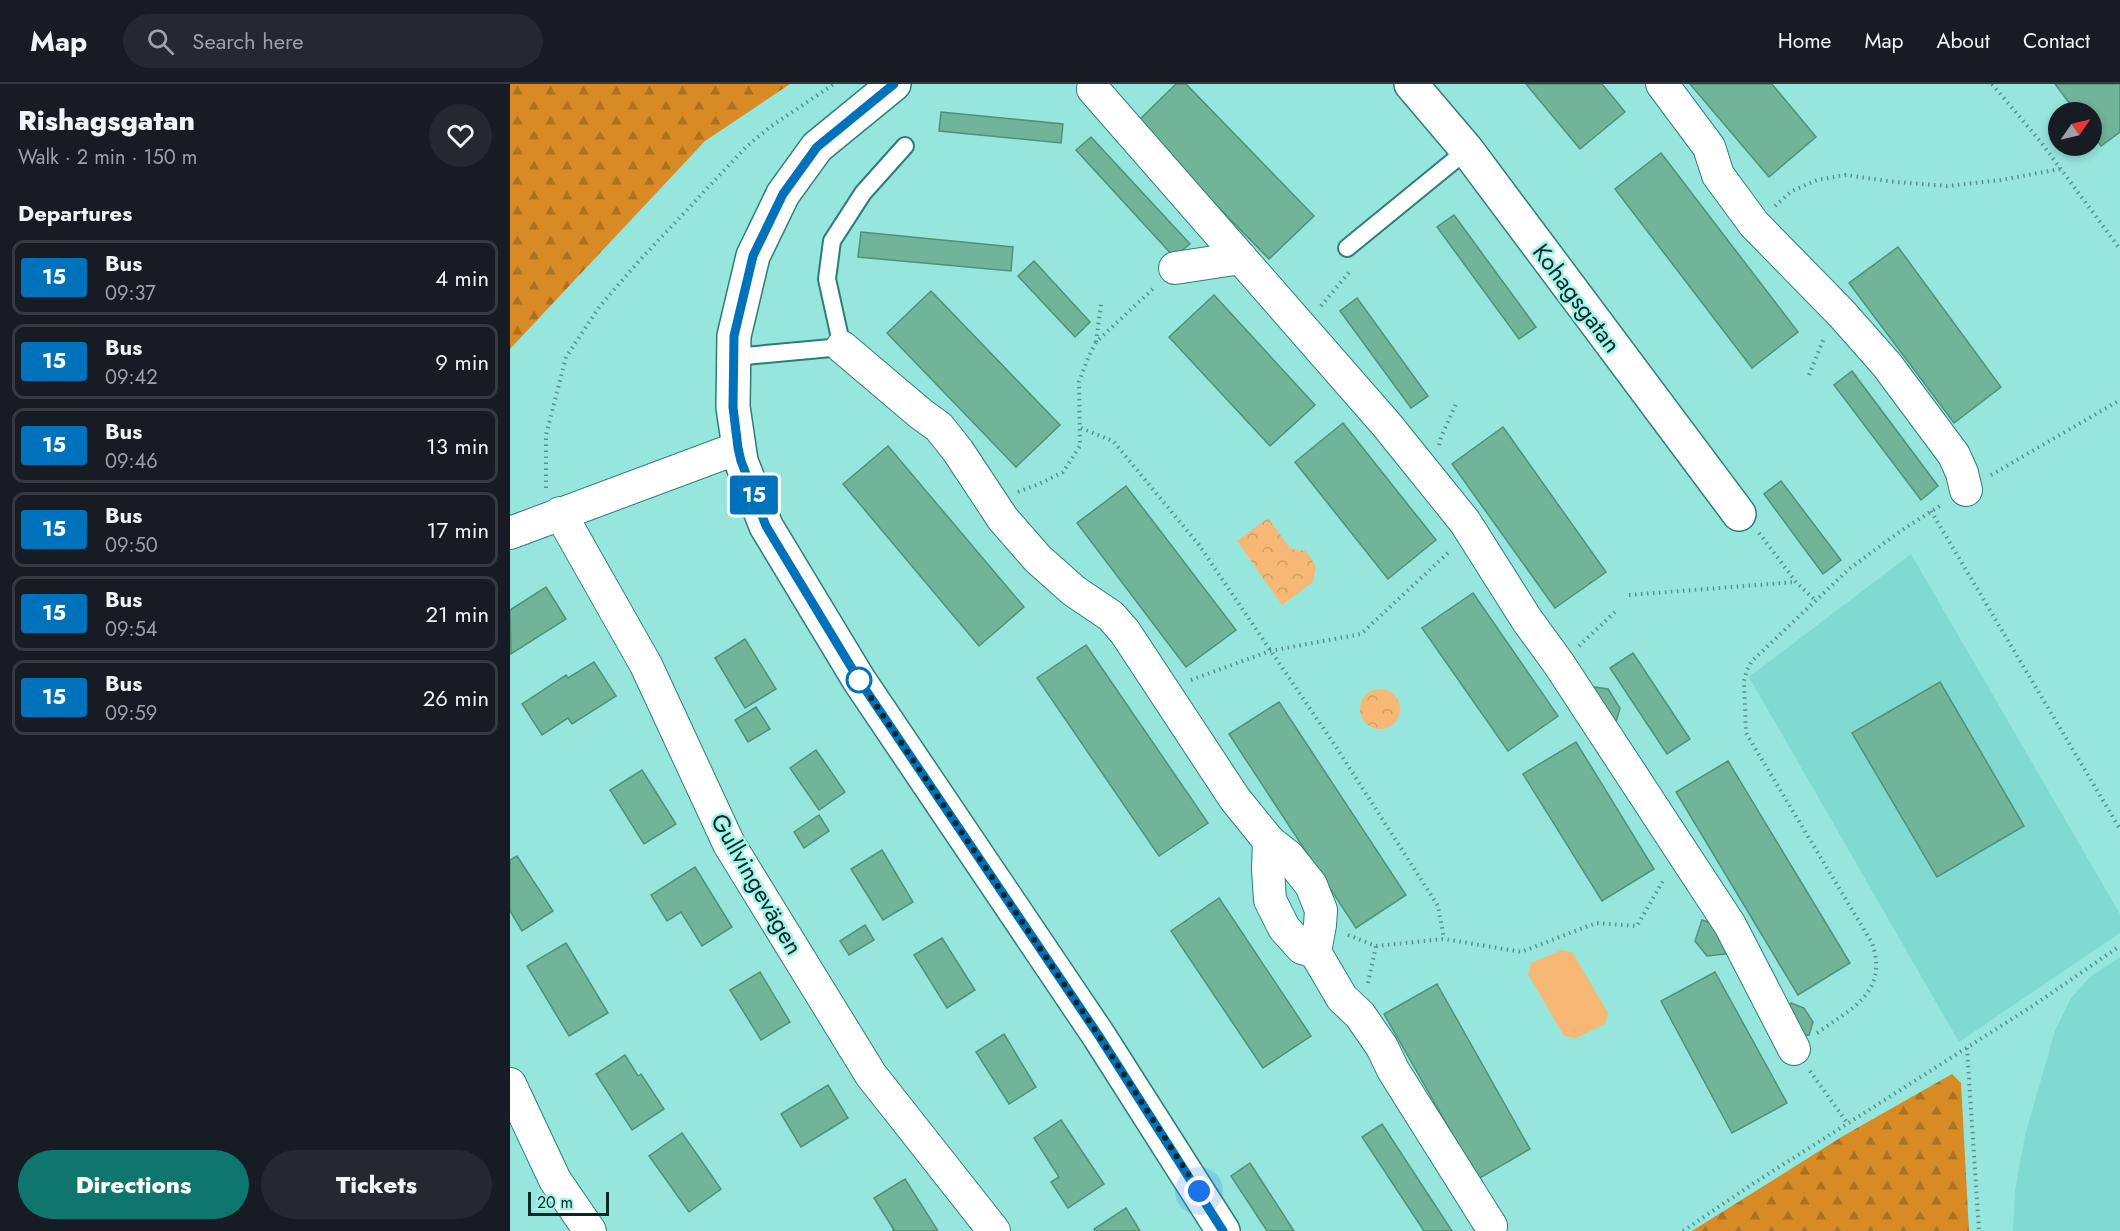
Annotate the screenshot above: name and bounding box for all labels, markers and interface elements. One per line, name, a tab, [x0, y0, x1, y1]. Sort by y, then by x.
search box	[123, 14, 543, 68]
text: Map	[30, 21, 87, 62]
icon: search	[144, 25, 177, 58]
text: Search here	[192, 25, 304, 57]
text: Home	[1778, 26, 1831, 56]
text: Map	[1864, 26, 1904, 56]
text: About	[1937, 26, 1990, 56]
text: Contact	[2023, 26, 2090, 56]
text: Rishagsgatan	[18, 100, 195, 141]
north arrow	[2048, 102, 2102, 156]
map controls	[2048, 102, 2102, 156]
button: heart	[429, 104, 492, 167]
text: Walk · 2 min · 150 m	[18, 143, 197, 172]
text: Departures	[18, 197, 132, 229]
street label: Kohagsgatan	[1524, 236, 1630, 360]
text: Bus	[105, 247, 142, 279]
text: 15	[42, 262, 66, 292]
text: 4 min	[435, 262, 489, 294]
text: 09:37	[105, 279, 156, 308]
text: Bus	[105, 331, 142, 363]
text: 15	[42, 346, 66, 376]
text: 9 min	[435, 346, 489, 378]
text: 09:42	[105, 363, 158, 392]
text: Bus	[105, 415, 142, 447]
text: 15	[42, 430, 66, 460]
text: 13 min	[426, 430, 489, 462]
text: 09:46	[105, 447, 158, 476]
line badge: 15	[727, 476, 781, 514]
text: 15	[742, 480, 766, 510]
text: Bus	[105, 499, 142, 531]
text: 15	[42, 514, 66, 544]
text: 17 min	[427, 514, 489, 546]
text: 09:50	[105, 531, 158, 560]
text: Bus	[105, 583, 142, 615]
text: 15	[42, 598, 66, 628]
text: 21 min	[426, 598, 489, 630]
text: 09:54	[105, 615, 157, 644]
text: Bus	[105, 667, 142, 699]
unlabelled marker	[846, 667, 872, 693]
text: 15	[42, 682, 66, 712]
text: 26 min	[423, 682, 489, 714]
text: 09:59	[105, 699, 157, 728]
street label: Gullvingevägen	[702, 807, 812, 961]
button: Directions	[18, 1150, 249, 1219]
button: Tickets	[261, 1150, 492, 1219]
your location	[1184, 1176, 1214, 1206]
scale bar	[528, 1189, 609, 1216]
text: 20 m	[537, 1191, 573, 1214]

